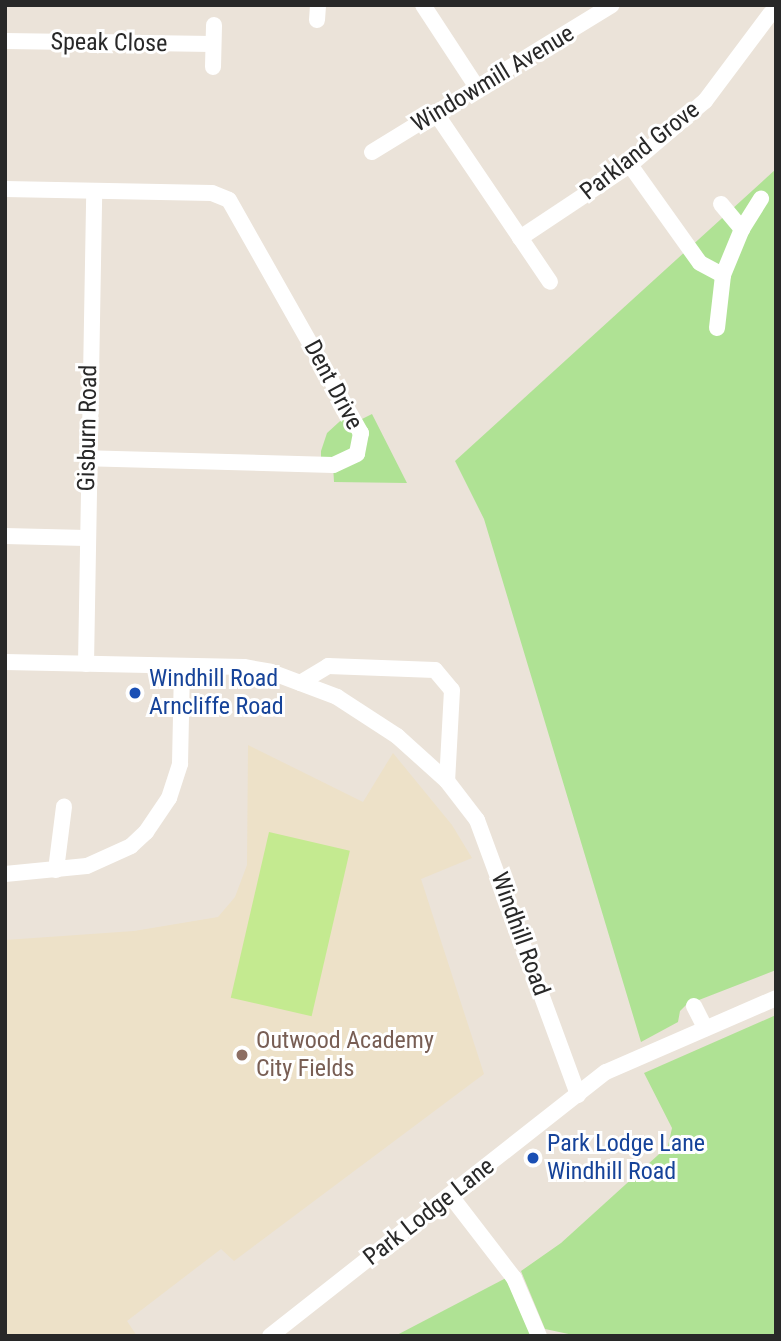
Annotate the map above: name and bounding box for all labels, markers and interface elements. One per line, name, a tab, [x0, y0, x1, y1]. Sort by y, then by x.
street label: Windowmill Avenue	[407, 19, 579, 139]
street label: Speak Close	[50, 28, 168, 58]
street label: Parkland Grove	[575, 96, 705, 206]
street label: Dent Drive	[298, 335, 368, 435]
street label: Gisburn Road	[72, 364, 104, 492]
place label: Windhill Road Arncliffe Road	[149, 665, 284, 721]
marker: Windhill Road Arncliffe Road	[127, 685, 143, 701]
street label: Windhill Road	[484, 868, 556, 1000]
place label: Outwood Academy City Fields	[256, 1027, 434, 1083]
marker: Outwood Academy City Fields	[234, 1047, 250, 1063]
place label: Park Lodge Lane Windhill Road	[547, 1130, 705, 1186]
marker: Park Lodge Lane Windhill Road	[525, 1150, 541, 1166]
street label: Park Lodge Lane	[358, 1152, 500, 1272]

